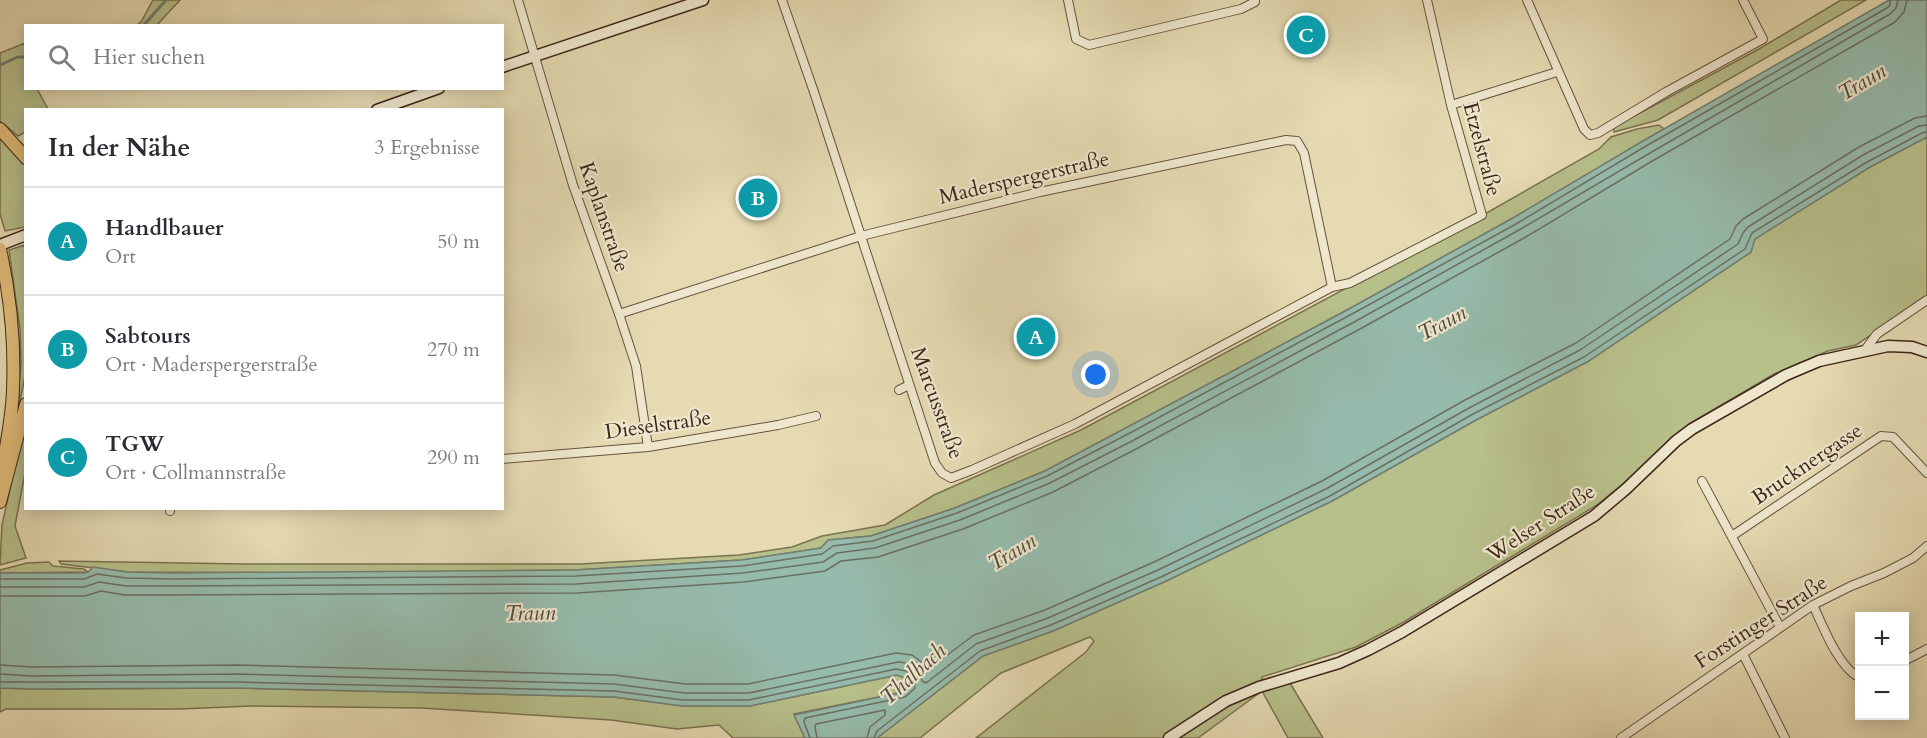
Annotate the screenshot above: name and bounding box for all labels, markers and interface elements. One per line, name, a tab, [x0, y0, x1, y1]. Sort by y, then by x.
pin: C	[1286, 12, 1326, 57]
search box	[24, 24, 504, 90]
icon: search	[45, 41, 78, 74]
text: Hier suchen	[93, 42, 206, 72]
water label: Traun	[1832, 56, 1892, 108]
street label: Etzelstraße	[1456, 99, 1508, 199]
text: In der Nähe	[48, 130, 190, 165]
text: 3 Ergebnisse	[374, 134, 480, 161]
street label: Maderspergerstraße	[936, 144, 1112, 212]
street label: Kaplanstraße	[572, 158, 636, 276]
pin: B	[738, 176, 777, 220]
text: Handlbauer	[105, 213, 224, 243]
text: A	[60, 228, 75, 255]
text: 50 m	[437, 228, 480, 255]
text: Ort	[105, 243, 136, 270]
water label: Traun	[1412, 298, 1472, 348]
pin: A	[1016, 314, 1056, 360]
text: Sabtours	[105, 321, 191, 351]
text: B	[60, 336, 75, 363]
text: 270 m	[427, 336, 480, 363]
street label: Marcusstraße	[903, 343, 971, 463]
text: Ort · Maderspergerstraße	[105, 351, 317, 378]
your location	[1081, 360, 1110, 389]
street label: Dieselstraße	[603, 403, 713, 447]
street label: Brucknergasse	[1746, 416, 1868, 512]
text: TGW	[105, 429, 164, 459]
text: C	[60, 444, 75, 471]
text: 290 m	[427, 444, 480, 471]
text: Ort · Collmannstraße	[105, 459, 286, 486]
street label: Welser Straße	[1480, 477, 1601, 569]
water label: Traun	[982, 526, 1042, 578]
street label: Forstinger Straße	[1689, 568, 1833, 676]
water label: Traun	[504, 598, 556, 628]
map controls	[1855, 612, 1909, 720]
button: +	[1855, 612, 1909, 666]
water label: Thalbach	[874, 636, 953, 712]
button: −	[1855, 666, 1909, 720]

